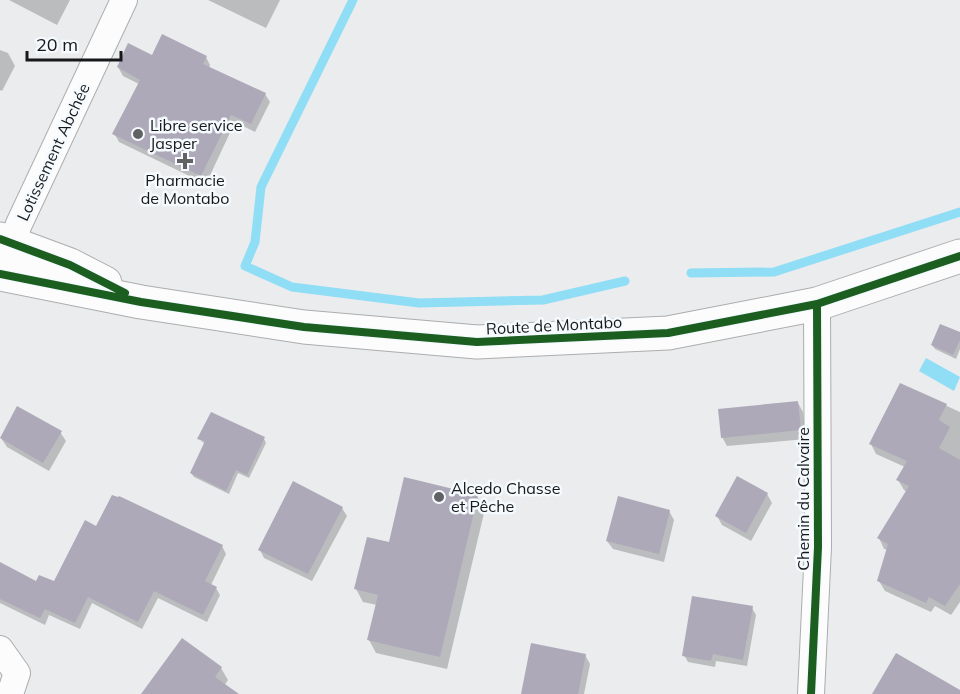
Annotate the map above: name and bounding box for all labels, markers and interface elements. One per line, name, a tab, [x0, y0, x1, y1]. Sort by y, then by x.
scale bar	[27, 24, 122, 62]
text: 20 m	[36, 33, 78, 56]
street label: Lotissement Abchée	[12, 80, 94, 224]
place label: Libre service Jasper	[150, 115, 242, 153]
marker: Libre service Jasper	[131, 127, 145, 141]
marker: Pharmacie de Montabo	[178, 154, 192, 168]
place label: Pharmacie de Montabo	[141, 170, 229, 208]
street label: Route de Montabo	[485, 311, 623, 339]
street label: Chemin du Calvaire	[793, 427, 813, 571]
place label: Alcedo Chasse et Pêche	[451, 478, 560, 516]
marker: Alcedo Chasse et Pêche	[432, 490, 446, 504]

